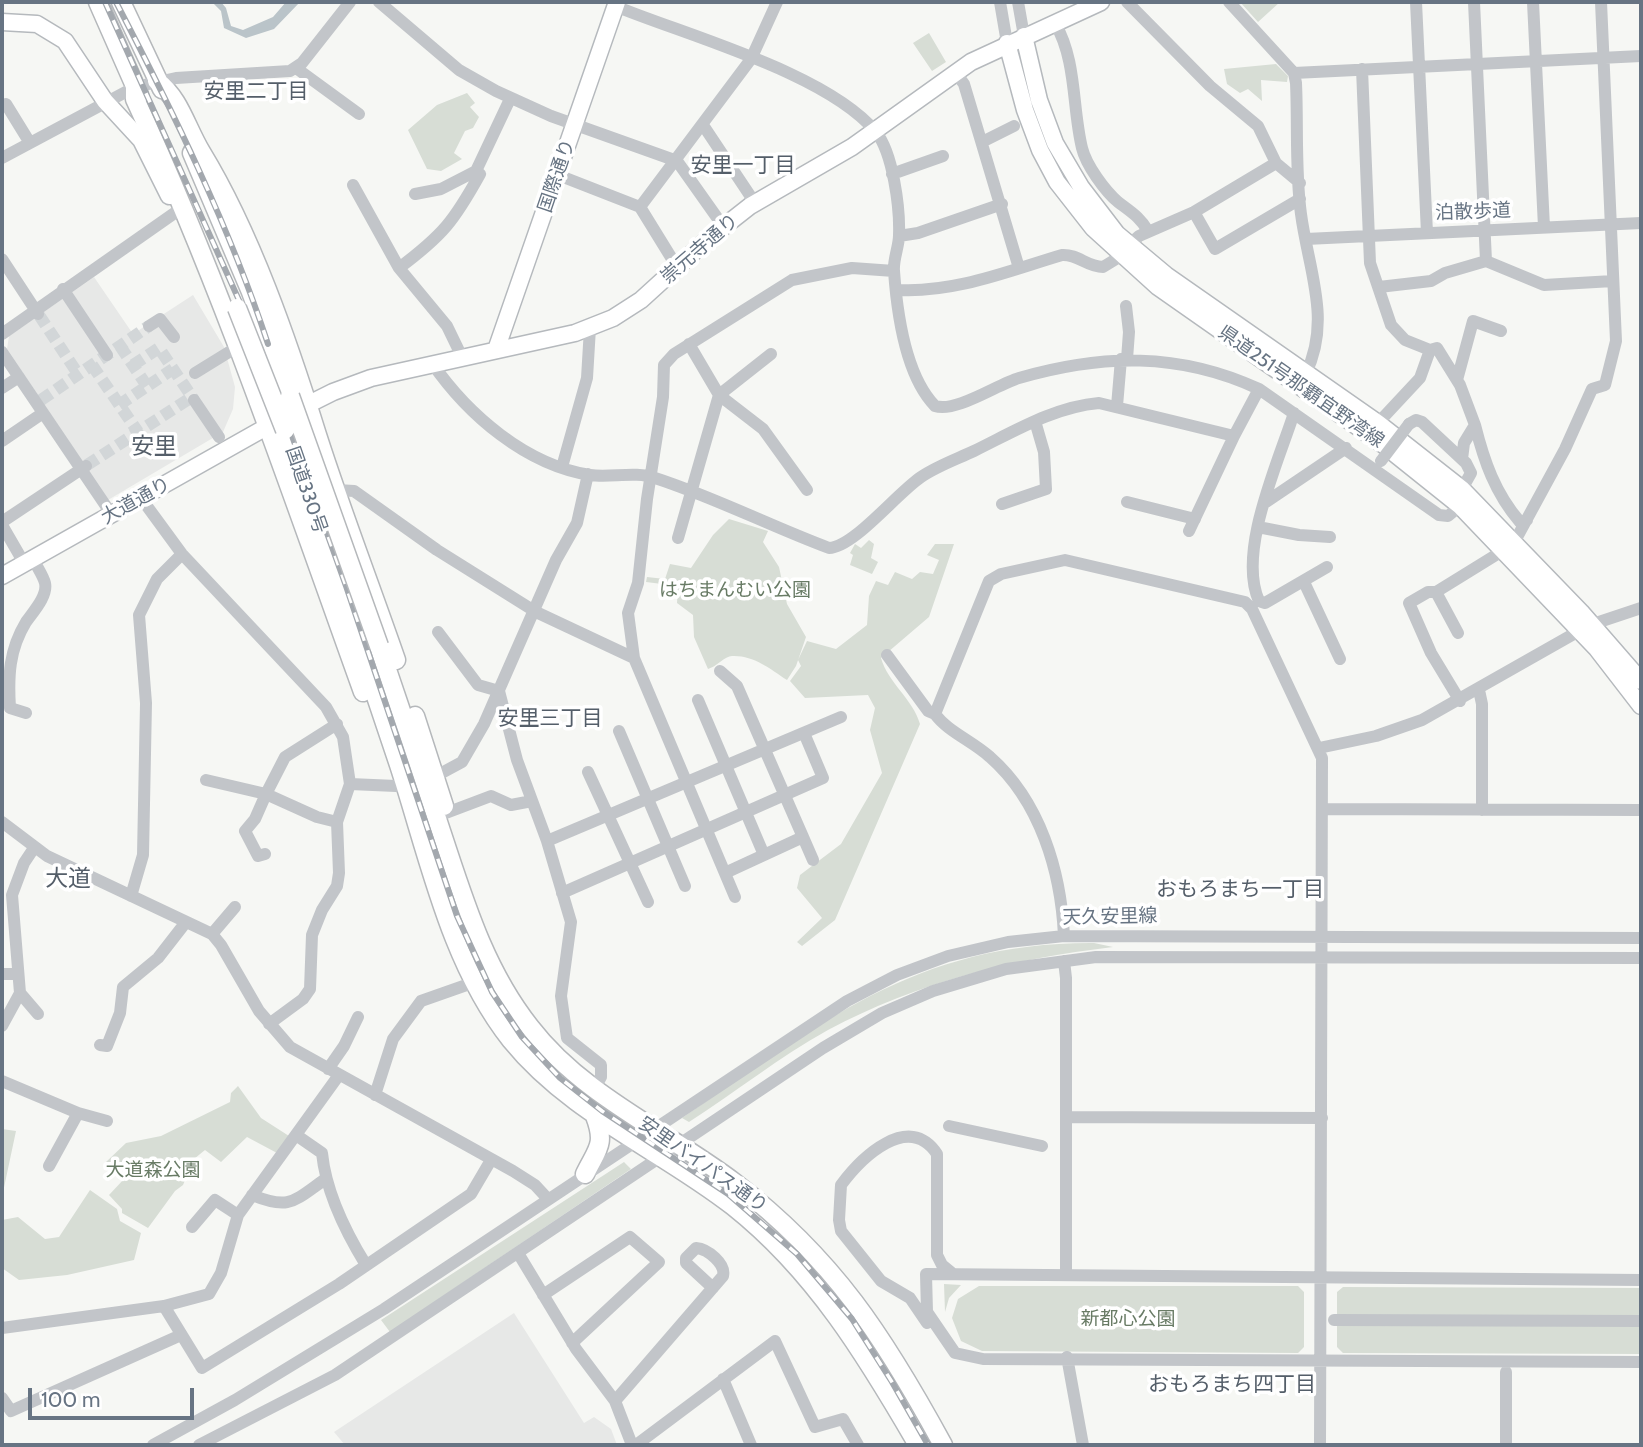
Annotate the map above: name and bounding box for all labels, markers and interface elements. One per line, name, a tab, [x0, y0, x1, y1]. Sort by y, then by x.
district label: 安里二丁目	[204, 79, 308, 105]
street label: 国際通り	[534, 136, 580, 216]
district label: 安里一丁目	[691, 153, 795, 179]
street label: 泊散歩道	[1435, 199, 1511, 225]
street label: 崇元寺通り	[657, 209, 743, 289]
street label: 県道251号那覇宜野湾線	[1214, 321, 1388, 453]
district label: 安里	[131, 433, 177, 461]
street label: 国道330号	[280, 443, 332, 537]
street label: 大道通り	[97, 473, 175, 529]
park label: はちまんむい公園	[659, 579, 811, 601]
district label: 安里三丁目	[498, 706, 602, 732]
district label: 大道	[45, 865, 91, 893]
district label: おもろまち一丁目	[1156, 877, 1324, 903]
street label: 天久安里線	[1062, 905, 1158, 929]
street label: 安里バイパス通り	[634, 1112, 772, 1218]
park label: 大道森公園	[106, 1159, 200, 1181]
park label: 新都心公園	[1081, 1308, 1175, 1330]
district label: おもろまち四丁目	[1148, 1372, 1316, 1398]
scale bar	[32, 1374, 198, 1418]
text: 100 m	[41, 1387, 100, 1412]

